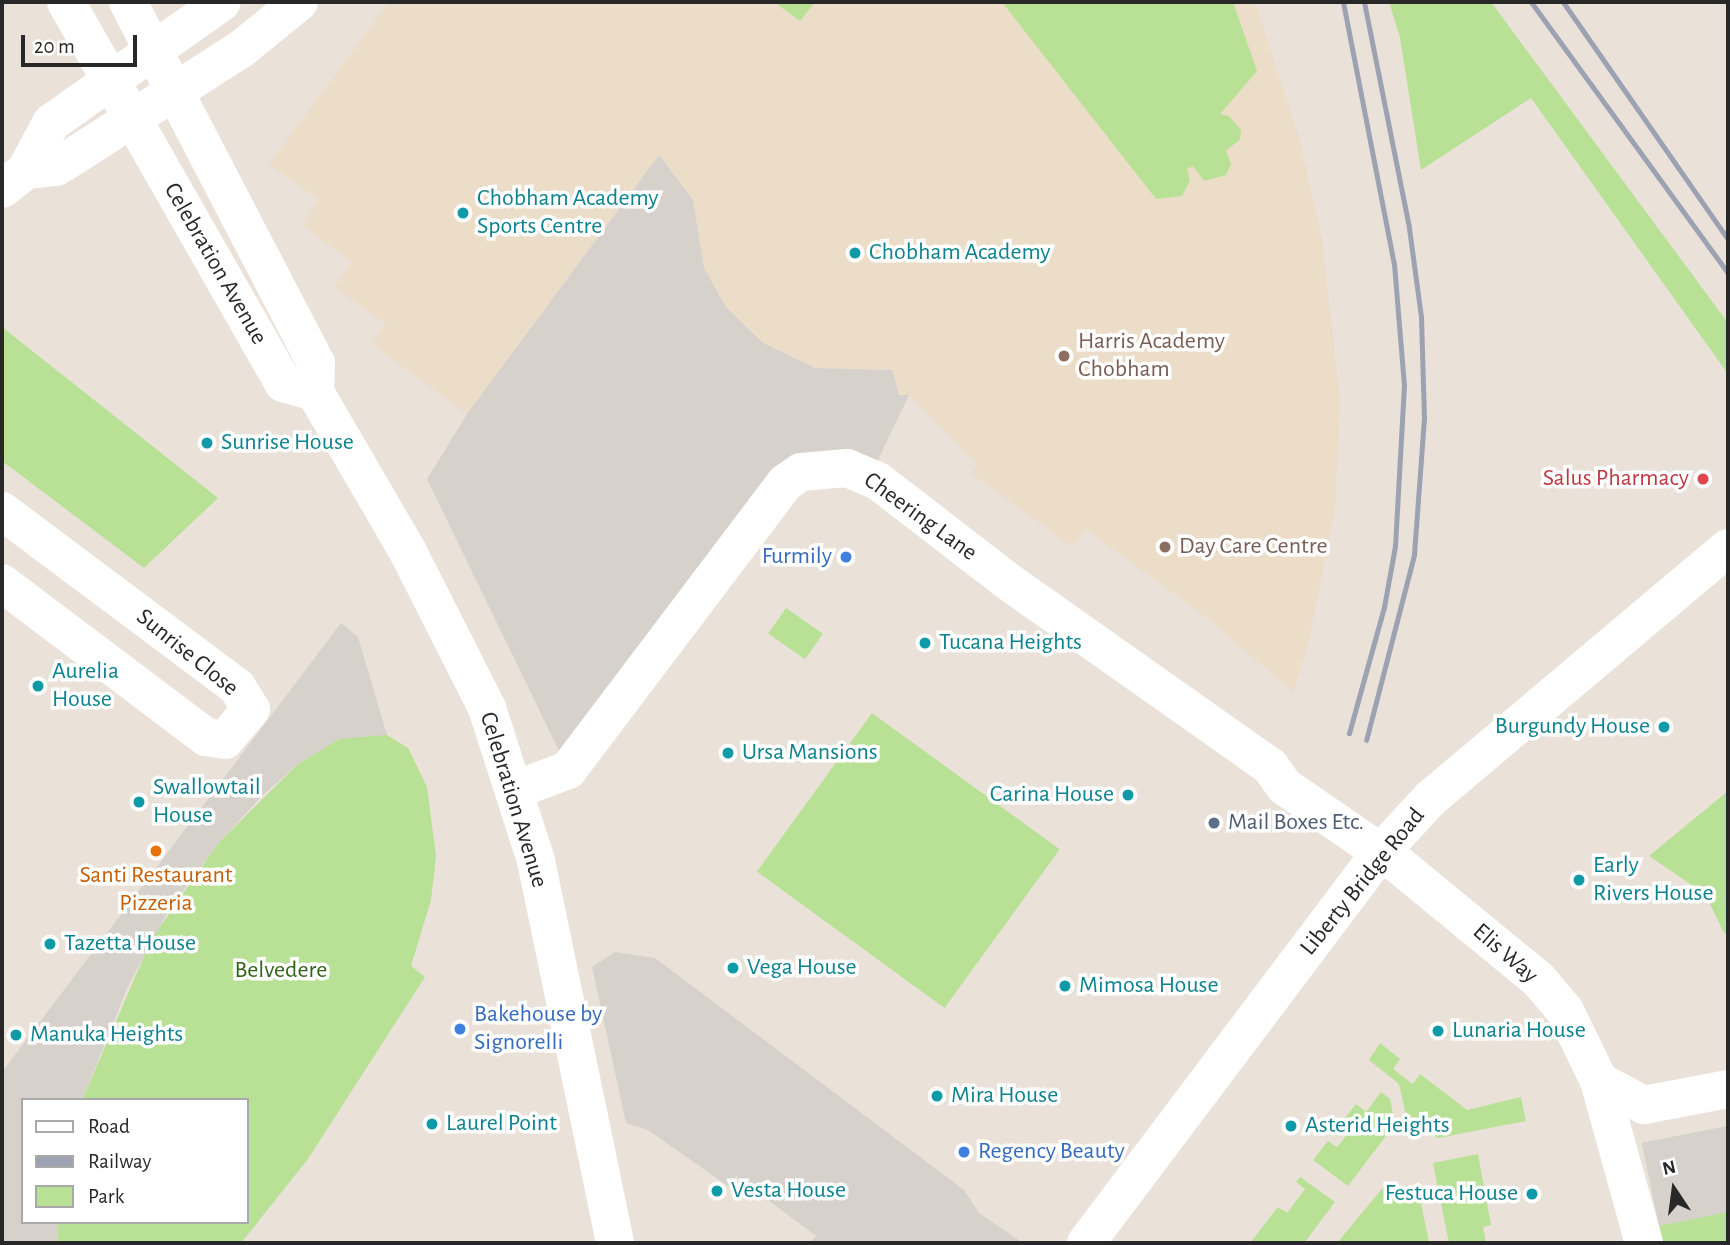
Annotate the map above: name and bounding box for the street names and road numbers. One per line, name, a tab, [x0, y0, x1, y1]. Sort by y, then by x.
street label: Celebration Avenue	[157, 178, 273, 350]
street label: Cheering Lane	[858, 466, 982, 568]
street label: Sunrise Close	[130, 603, 244, 703]
street label: Celebration Avenue	[473, 709, 553, 891]
street label: Liberty Bridge Road	[1295, 802, 1431, 962]
street label: Elis Way	[1466, 918, 1544, 990]

